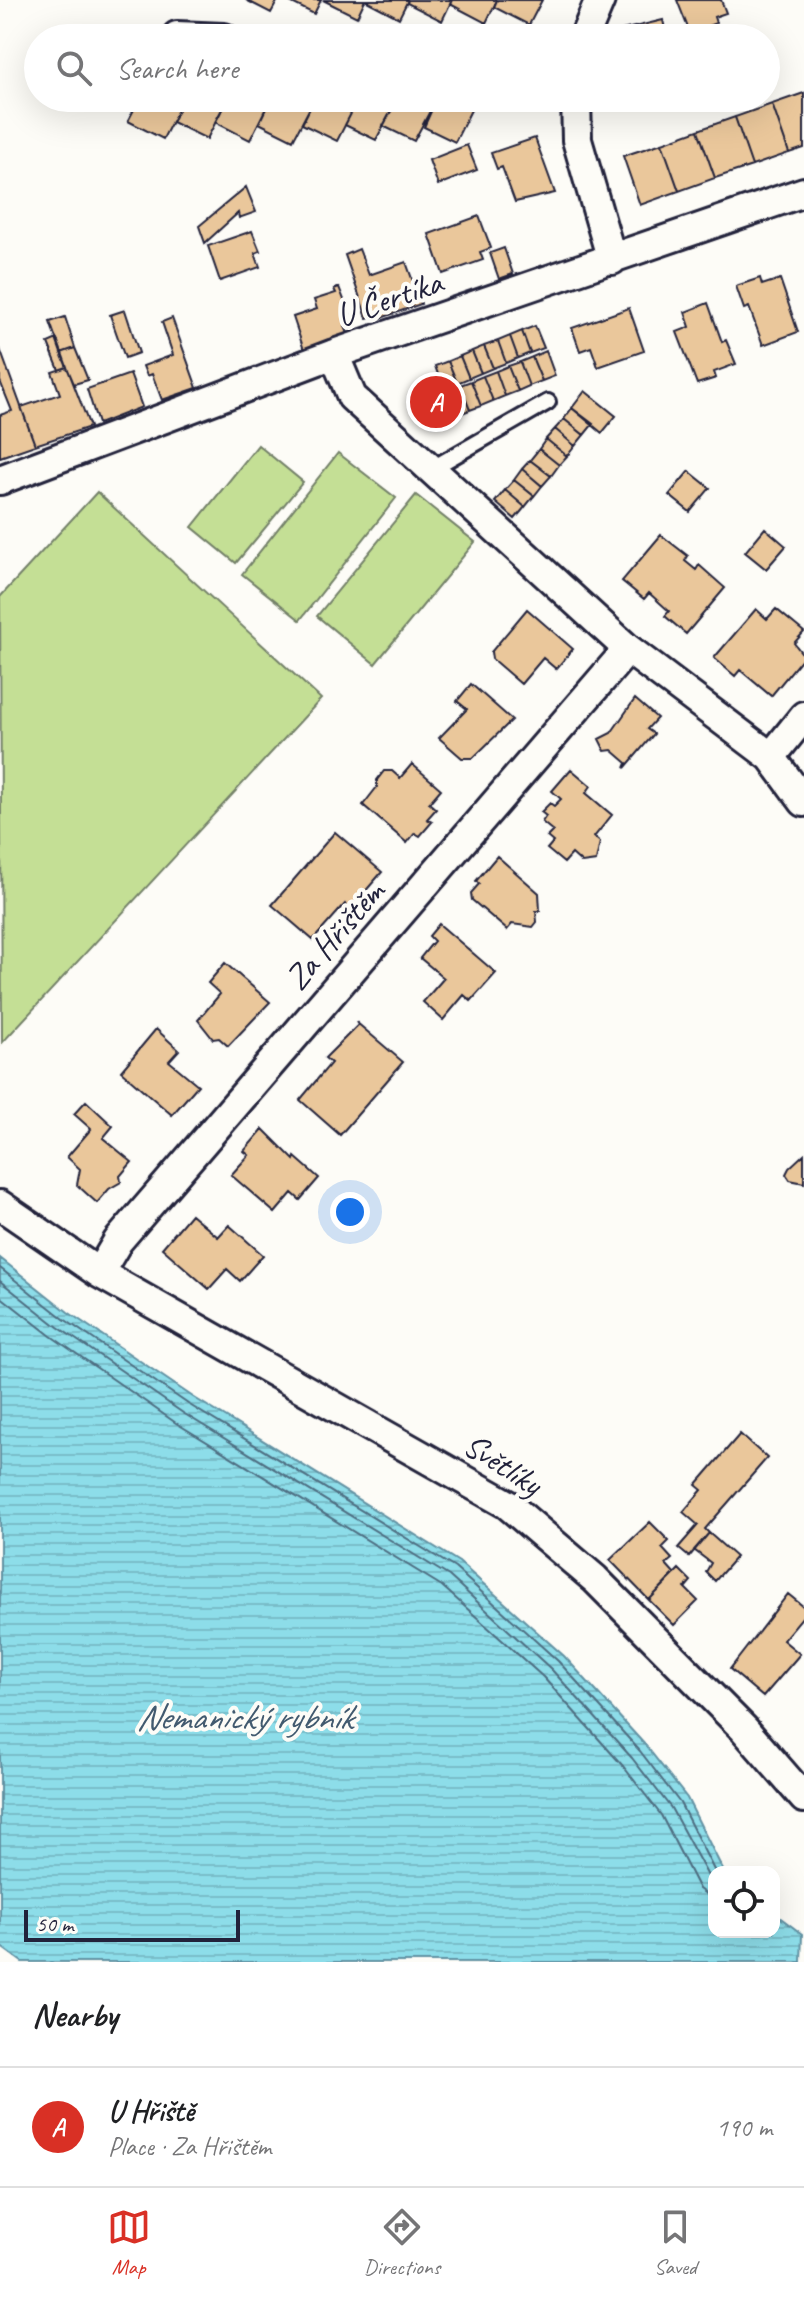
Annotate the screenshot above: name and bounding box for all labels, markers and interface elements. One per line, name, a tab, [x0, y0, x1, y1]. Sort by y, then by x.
search box	[24, 24, 780, 112]
icon: search	[52, 46, 96, 90]
text: Search here	[116, 49, 238, 87]
street label: U Čertíka	[330, 259, 450, 336]
pin: A	[410, 372, 462, 432]
street label: Za Hřištěm	[275, 869, 395, 998]
your location	[330, 1192, 370, 1232]
street label: Světlíky	[456, 1423, 552, 1506]
water label: Nemanický rybník	[136, 1694, 358, 1740]
map controls	[708, 1866, 780, 1938]
button: locate	[708, 1866, 780, 1938]
scale bar	[24, 1906, 240, 1942]
text: 50 m	[36, 1910, 73, 1938]
text: Nearby	[32, 1993, 118, 2036]
text: U Hřiště	[108, 2092, 194, 2130]
text: A	[51, 2111, 65, 2144]
text: 190 m	[716, 2111, 772, 2144]
text: Place · Za Hřištěm	[108, 2130, 271, 2163]
tab: Map	[107, 2205, 151, 2281]
tab: Directions	[364, 2205, 440, 2281]
tab: Saved	[653, 2205, 697, 2281]

